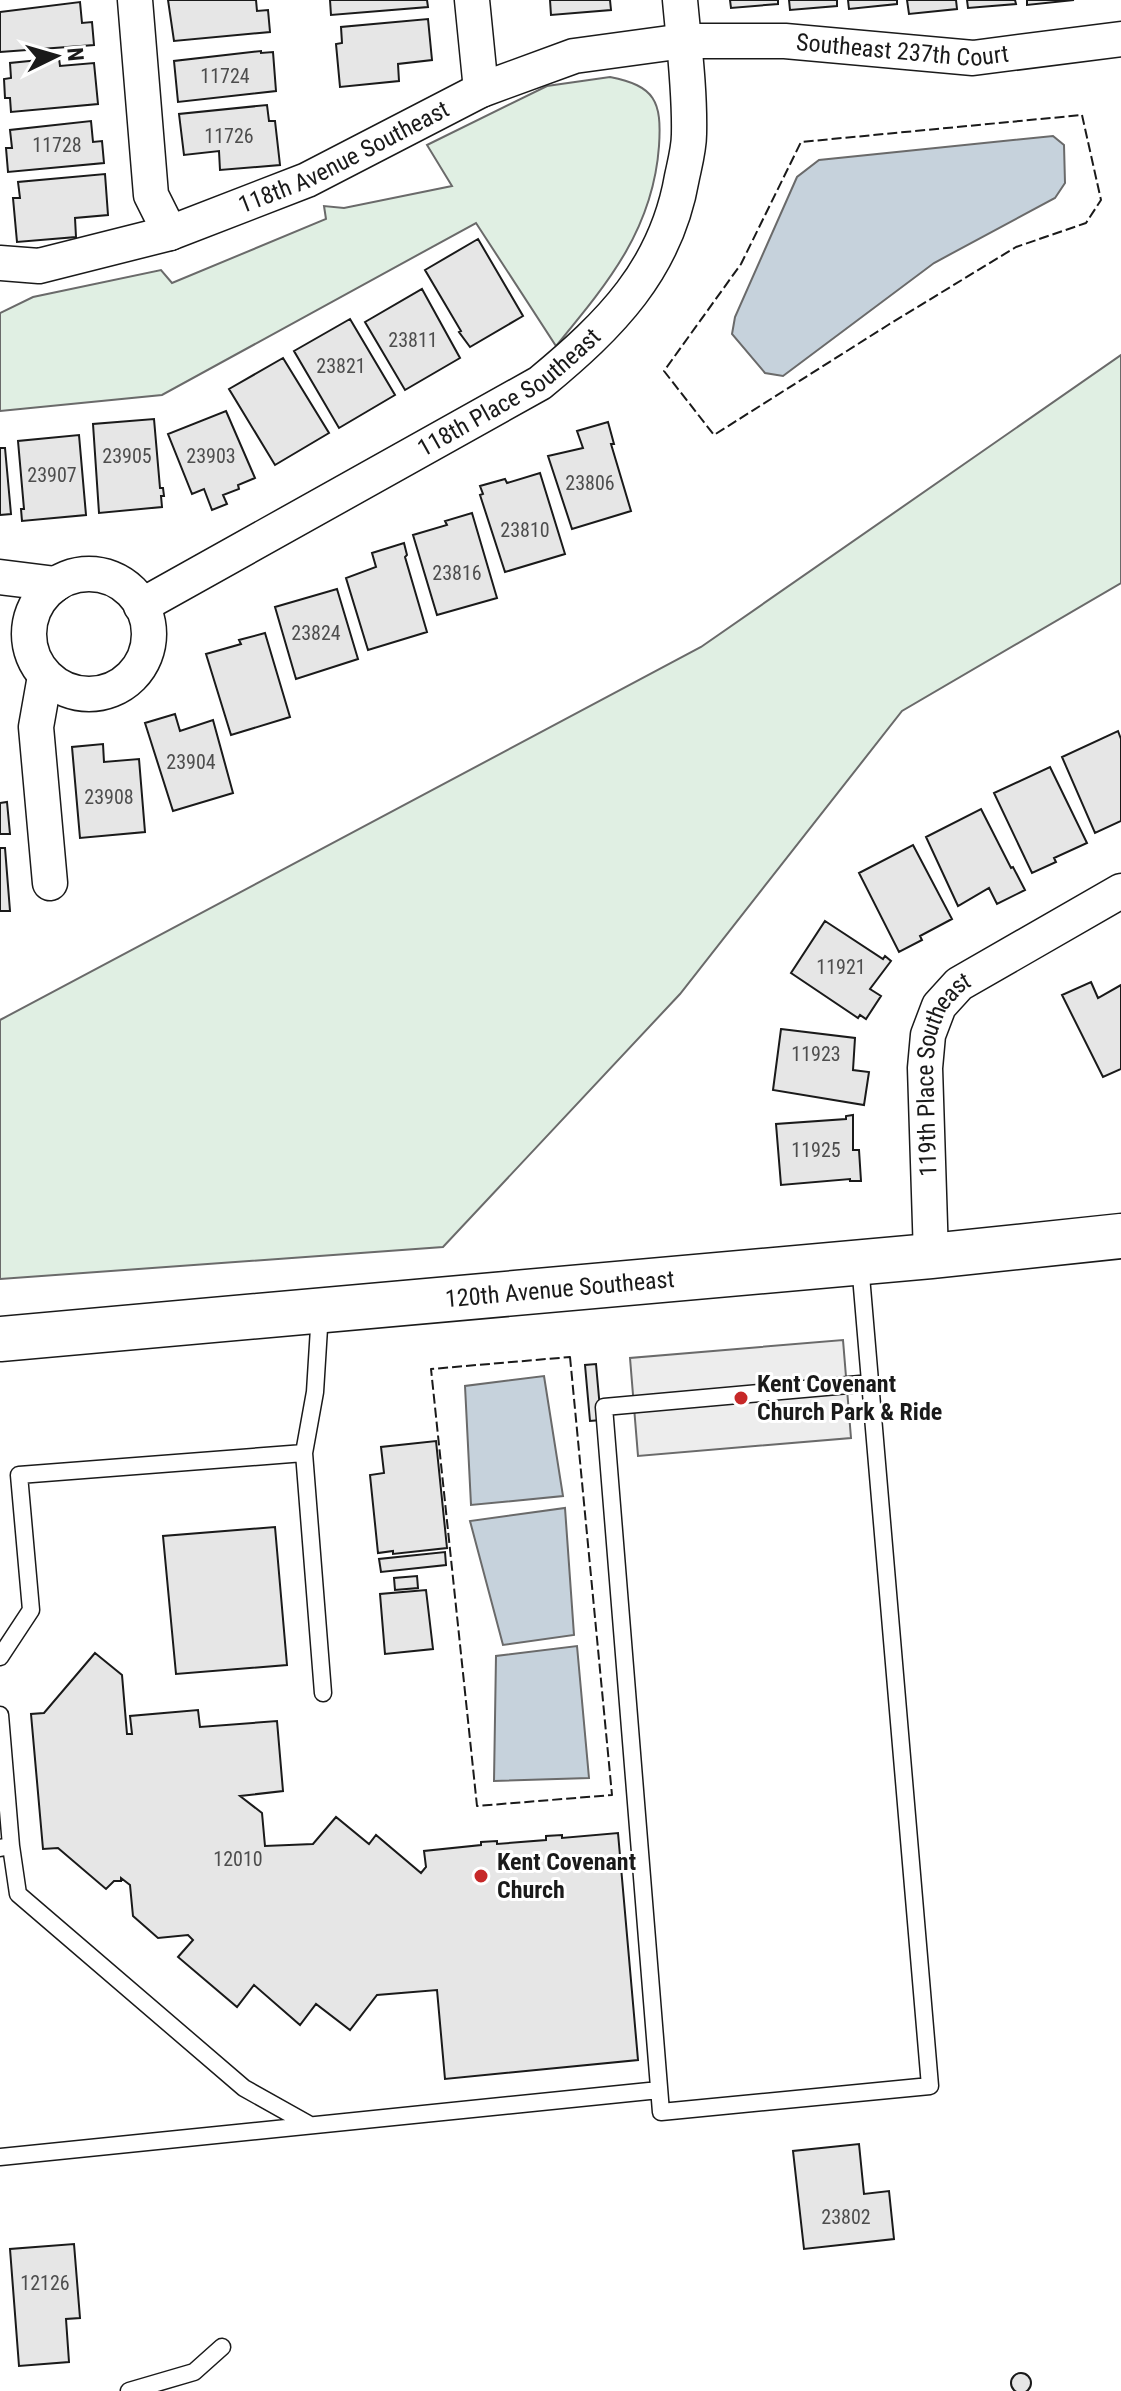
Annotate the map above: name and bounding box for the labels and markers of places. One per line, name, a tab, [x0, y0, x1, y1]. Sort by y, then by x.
place label: Kent Covenant Church Park & Ride	[757, 1370, 942, 1426]
marker: Kent Covenant Church Park & Ride	[732, 1389, 750, 1407]
place label: Kent Covenant Church	[497, 1848, 636, 1904]
marker: Kent Covenant Church	[472, 1867, 490, 1885]

